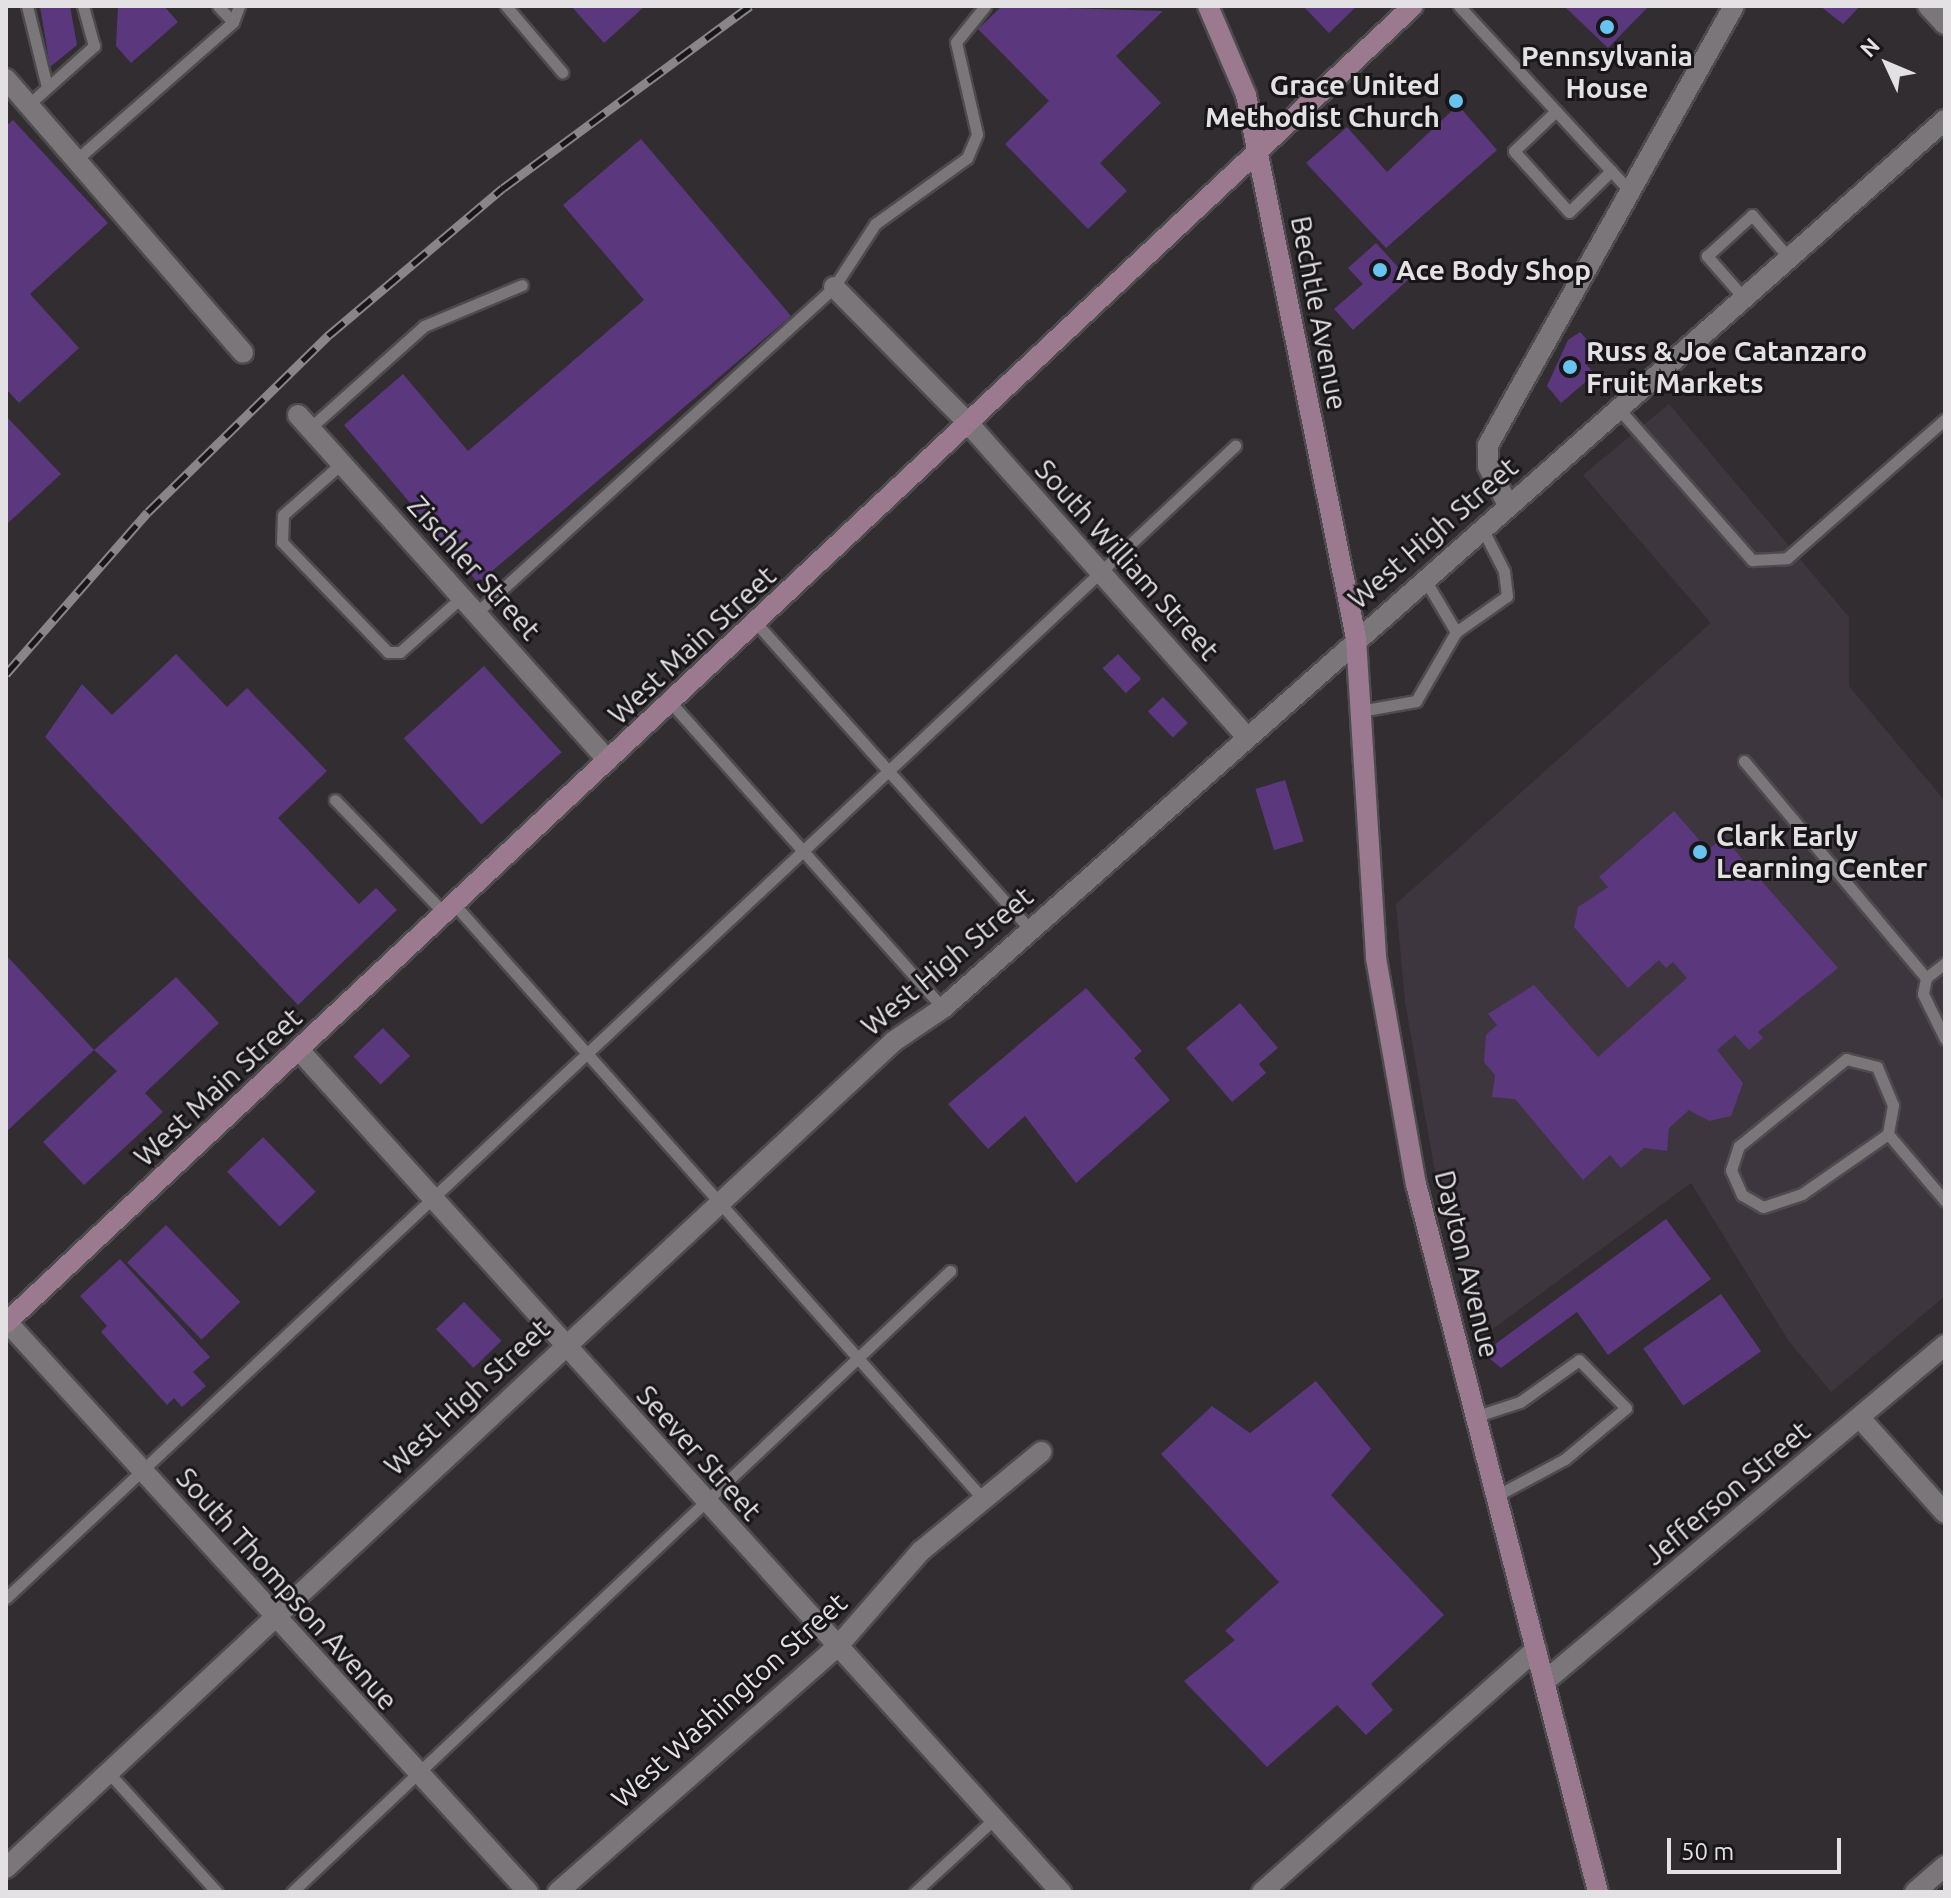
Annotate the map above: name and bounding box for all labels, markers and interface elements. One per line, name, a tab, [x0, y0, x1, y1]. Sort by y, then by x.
marker: Pennsylvania House	[1598, 18, 1616, 36]
north arrow	[1847, 24, 1927, 104]
text: N	[1855, 32, 1884, 62]
place label: Pennsylvania House	[1521, 39, 1693, 105]
place label: Grace United Methodist Church	[1205, 68, 1440, 134]
marker: Grace United Methodist Church	[1447, 92, 1465, 110]
street label: Bechtle Avenue	[1284, 213, 1354, 413]
place label: Ace Body Shop	[1396, 253, 1591, 287]
marker: Ace Body Shop	[1371, 261, 1389, 279]
place label: Russ & Joe Catanzaro Fruit Markets	[1586, 334, 1867, 400]
marker: Russ & Joe Catanzaro Fruit Markets	[1561, 358, 1579, 376]
street label: West High Street	[1341, 450, 1525, 616]
street label: South William Street	[1028, 453, 1226, 667]
street label: Zischler Street	[401, 489, 547, 647]
street label: West Main Street	[601, 559, 783, 731]
place label: Clark Early Learning Center	[1716, 819, 1927, 885]
marker: Clark Early Learning Center	[1691, 843, 1709, 861]
street label: West High Street	[854, 880, 1040, 1042]
street label: West Main Street	[127, 1001, 309, 1173]
street label: Dayton Avenue	[1428, 1167, 1506, 1361]
street label: West High Street	[377, 1312, 557, 1482]
street label: Seever Street	[630, 1379, 768, 1527]
street label: Jefferson Street	[1637, 1414, 1817, 1572]
street label: South Thompson Avenue	[169, 1461, 405, 1717]
street label: West Washington Street	[604, 1585, 854, 1815]
scale bar	[1671, 1822, 1845, 1872]
text: 50 m	[1681, 1838, 1734, 1865]

